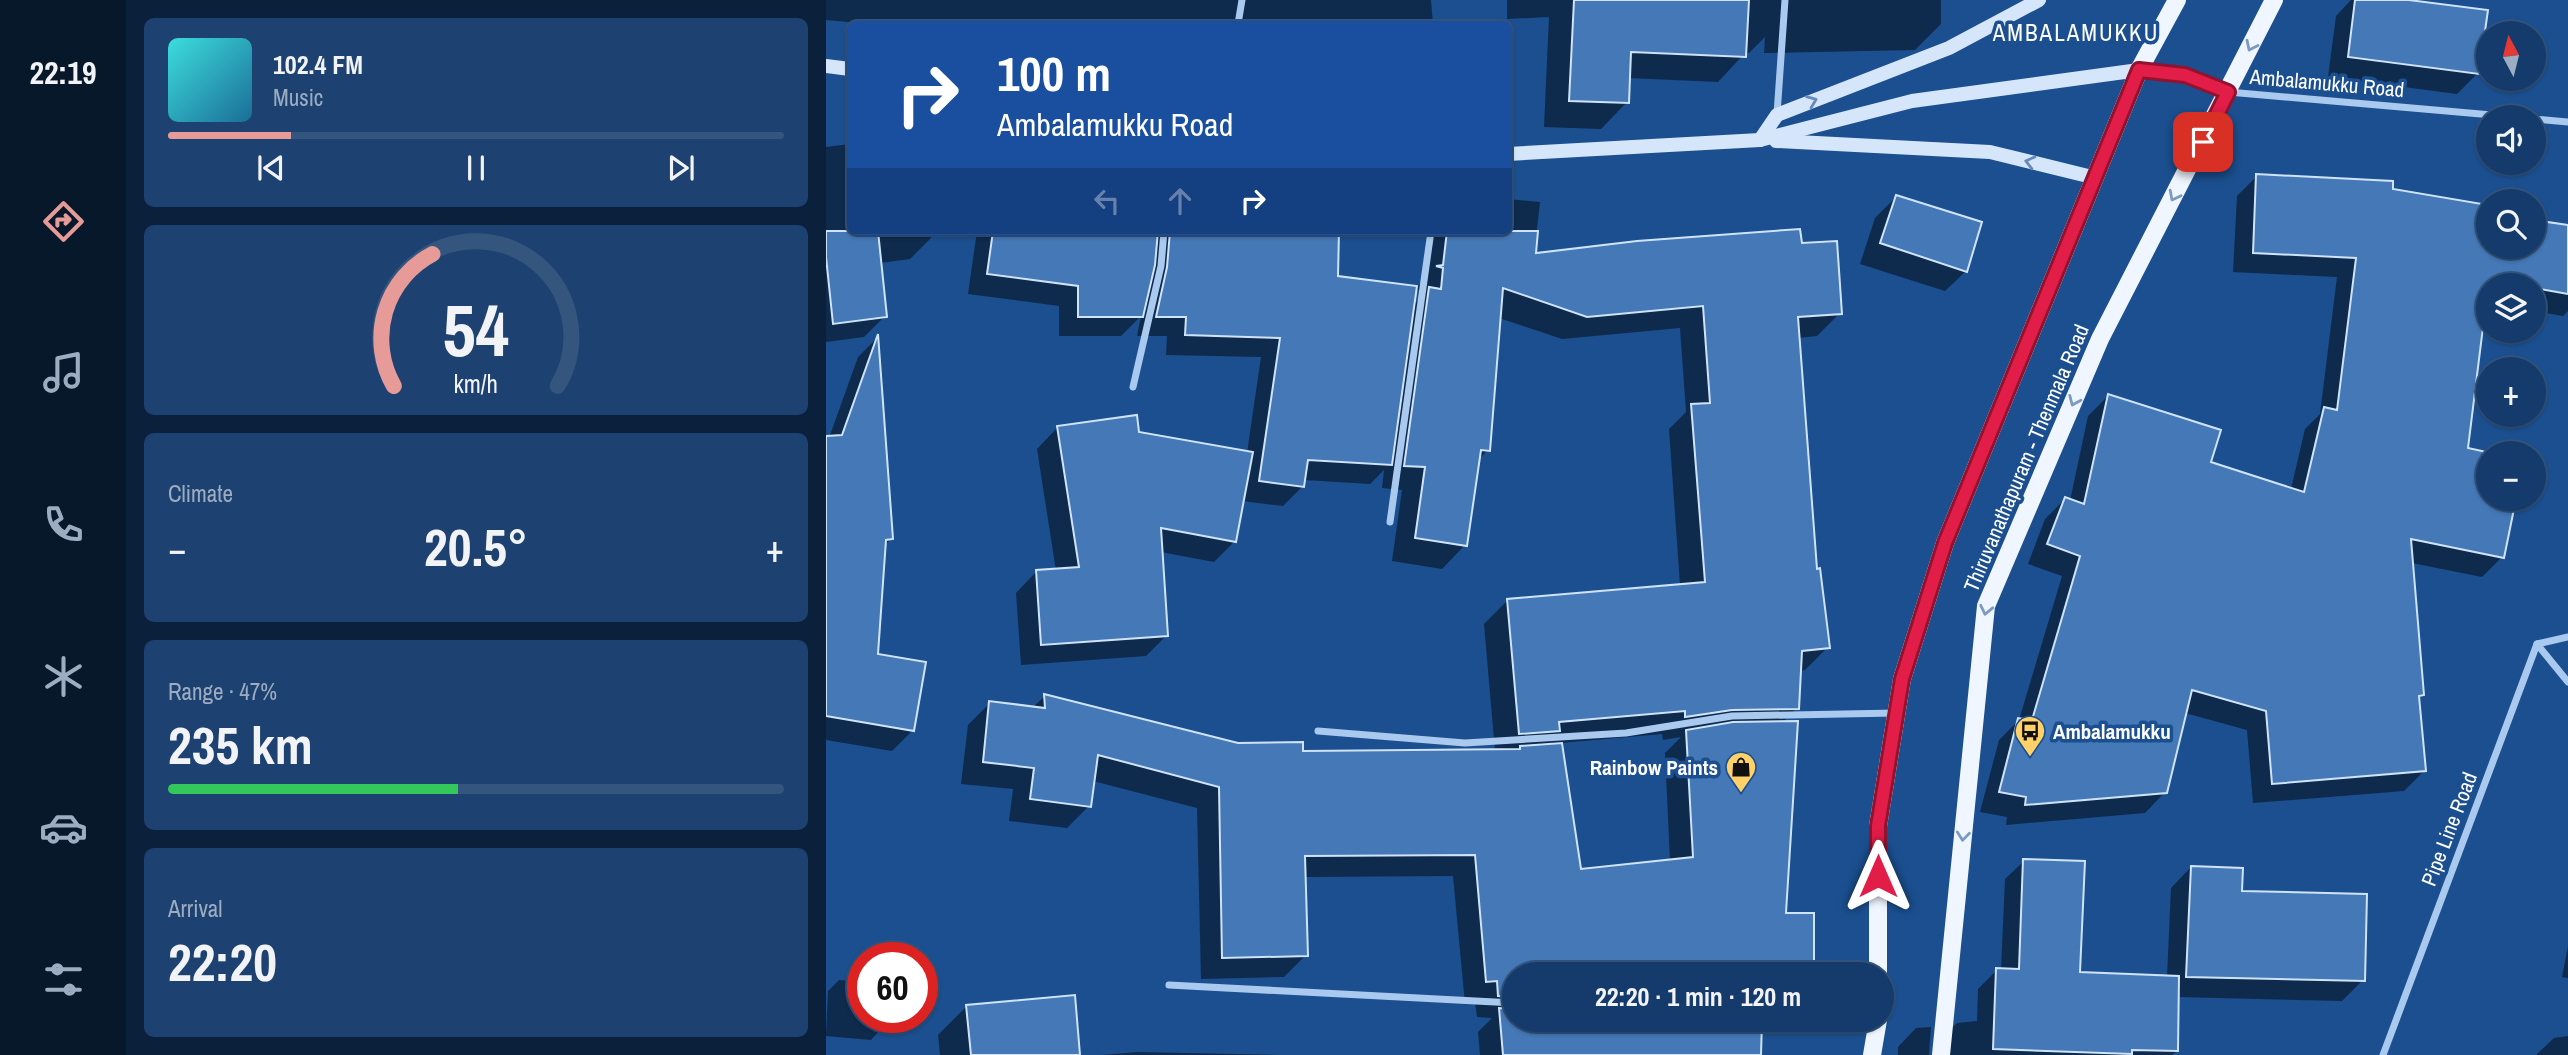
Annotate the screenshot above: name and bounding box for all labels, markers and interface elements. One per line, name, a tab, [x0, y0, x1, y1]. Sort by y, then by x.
district label: AMBALAMUKKU	[1992, 17, 2159, 48]
north arrow	[2476, 21, 2546, 91]
map controls	[2476, 21, 2546, 511]
one-way arrow	[2245, 39, 2259, 51]
text: 100 m	[997, 40, 1111, 106]
text: 102.4 FM	[273, 47, 363, 82]
icon: right	[882, 49, 973, 140]
text: 22:19	[29, 51, 97, 94]
street label: Ambalamukku Road	[2248, 62, 2405, 104]
text: Music	[273, 82, 323, 113]
one-way arrow	[1805, 95, 1817, 109]
text: Ambalamukku Road	[997, 103, 1233, 146]
button: sound	[2476, 105, 2546, 175]
pin	[2173, 112, 2233, 172]
icon: arrive	[2184, 123, 2222, 161]
icon: previous	[252, 149, 290, 187]
icon: pause	[457, 149, 495, 187]
icon: next	[662, 149, 700, 187]
one-way arrow	[2024, 156, 2036, 170]
icon: left	[1088, 182, 1126, 220]
icon: ahead	[1161, 182, 1199, 220]
icon: right	[1234, 182, 1272, 220]
one-way arrow	[2169, 189, 2183, 202]
button: search	[2476, 189, 2546, 259]
icon: directions	[39, 197, 88, 246]
button: layers	[2476, 273, 2546, 343]
text: 54	[443, 282, 509, 380]
street label: Thiruvanathapuram - Thenmala Road	[1956, 320, 2096, 596]
icon: music	[39, 348, 88, 397]
button: +	[2476, 357, 2546, 427]
text: km/h	[454, 367, 498, 401]
one-way arrow	[2068, 393, 2082, 406]
button: −	[2476, 441, 2546, 511]
text: Climate	[168, 478, 233, 509]
icon: phone	[39, 500, 88, 549]
text: 20.5°	[424, 512, 528, 582]
text: −	[168, 523, 186, 574]
text: +	[766, 523, 784, 574]
one-way arrow	[1980, 604, 1995, 616]
icon: climate	[39, 652, 88, 701]
text: Range · 47%	[168, 676, 277, 707]
text: 235 km	[168, 710, 313, 780]
bus stop icon: Ambalamukku	[2013, 714, 2047, 758]
place label: Ambalamukku	[2053, 717, 2171, 746]
shop icon: Rainbow Paints	[1724, 750, 1758, 794]
place label: Rainbow Paints	[1590, 753, 1718, 782]
street label: Pipe Line Road	[2414, 768, 2484, 890]
icon: car	[39, 803, 88, 852]
one-way arrow	[1955, 830, 1970, 842]
position arrow	[1841, 839, 1915, 913]
text: Arrival	[168, 893, 223, 924]
text: 22:20	[168, 927, 277, 997]
speed limit sign: 60	[847, 942, 938, 1033]
icon: filters	[39, 955, 88, 1004]
text: 22:20 · 1 min · 120 m	[1595, 979, 1801, 1014]

